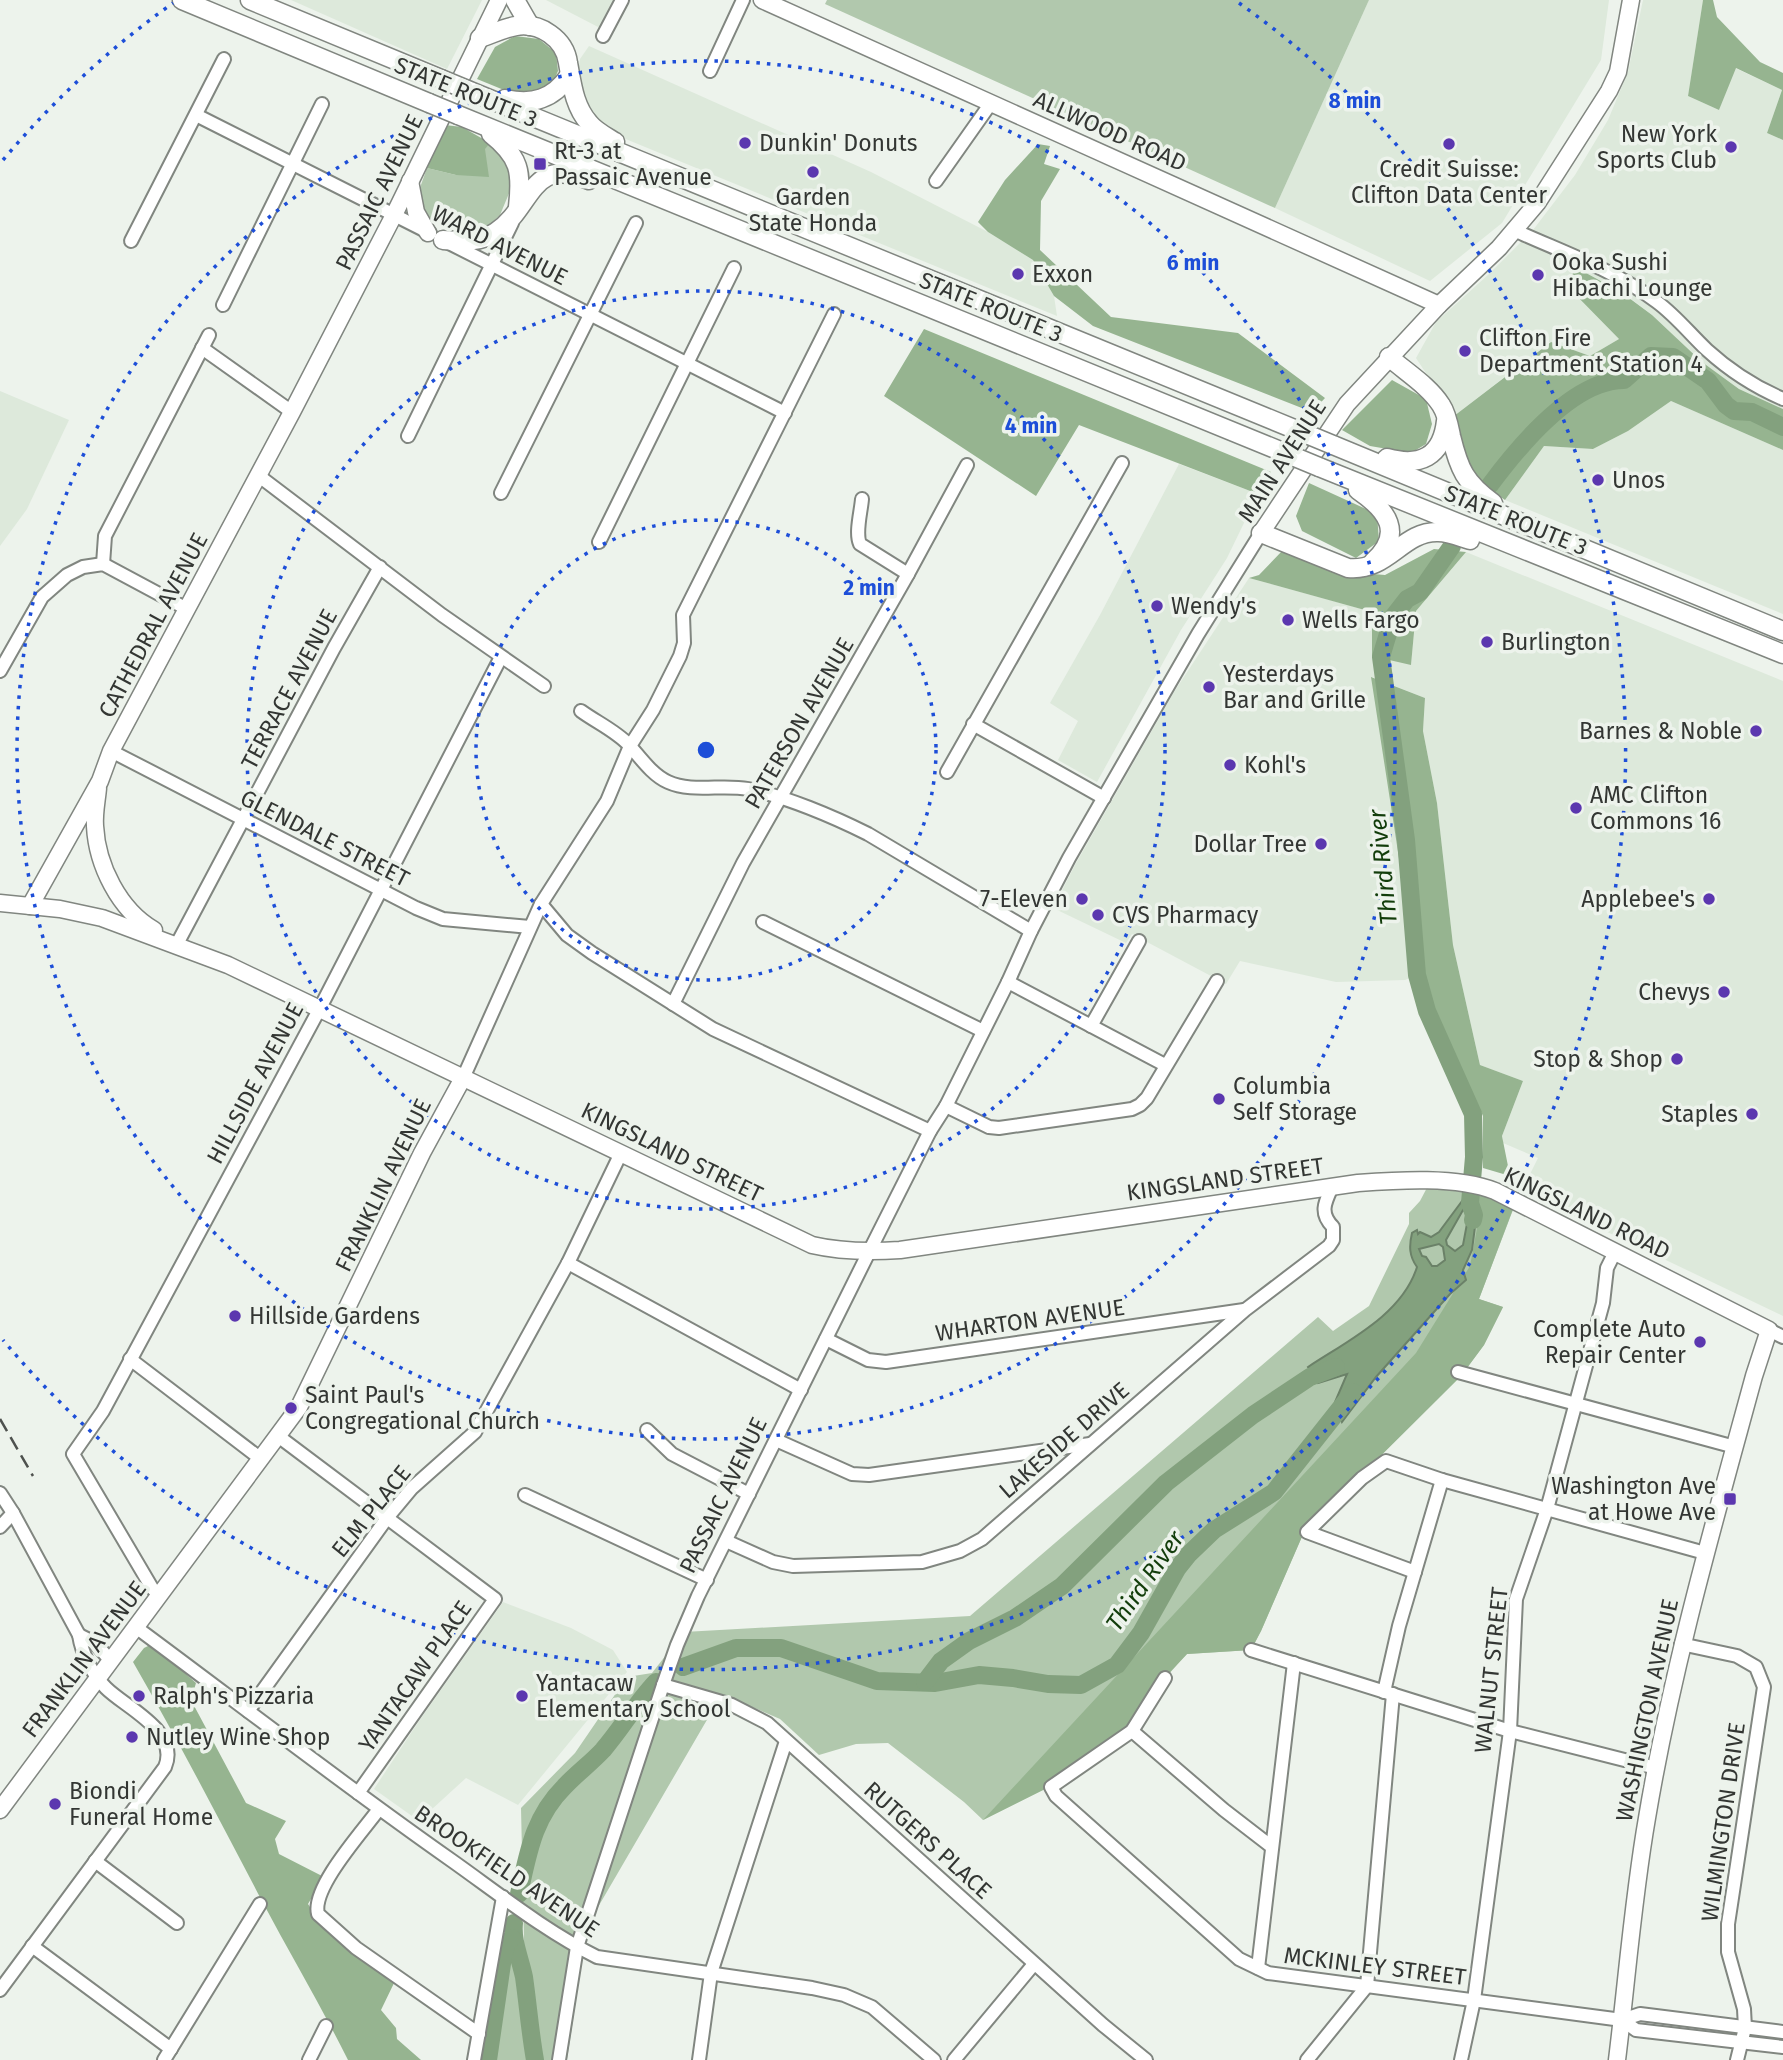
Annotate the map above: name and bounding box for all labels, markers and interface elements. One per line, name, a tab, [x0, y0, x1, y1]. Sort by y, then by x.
street label: STATE ROUTE 3	[390, 51, 542, 133]
street label: ALLWOOD ROAD	[1029, 85, 1191, 177]
text: 8 min	[1329, 88, 1381, 114]
street label: PASSAIC AVENUE	[329, 109, 429, 275]
place label: New York Sports Club	[1597, 120, 1717, 174]
place label: Dunkin' Donuts	[759, 129, 917, 157]
marker: Dunkin' Donuts	[737, 135, 753, 151]
marker: Credit Suisse: Clifton Data Center	[1441, 136, 1457, 152]
place label: Rt-3 at Passaic Avenue	[554, 137, 712, 191]
marker: New York Sports Club	[1723, 139, 1739, 155]
place label: Credit Suisse: Clifton Data Center	[1351, 155, 1547, 209]
marker: Rt-3 at Passaic Avenue	[532, 156, 548, 172]
marker: Garden State Honda	[805, 164, 821, 180]
place label: Garden State Honda	[749, 183, 877, 237]
street label: WARD AVENUE	[428, 199, 572, 291]
place label: Ooka Sushi Hibachi Lounge	[1552, 248, 1712, 302]
text: 6 min	[1167, 250, 1219, 276]
place label: Exxon	[1032, 260, 1093, 288]
street label: STATE ROUTE 3	[915, 266, 1067, 348]
marker: Exxon	[1010, 266, 1026, 282]
marker: Ooka Sushi Hibachi Lounge	[1530, 267, 1546, 283]
place label: Clifton Fire Department Station 4	[1479, 324, 1703, 378]
marker: Clifton Fire Department Station 4	[1457, 343, 1473, 359]
street label: MAIN AVENUE	[1232, 394, 1332, 528]
text: 4 min	[1005, 413, 1057, 439]
place label: Unos	[1612, 466, 1665, 494]
marker: Unos	[1590, 472, 1606, 488]
street label: STATE ROUTE 3	[1440, 479, 1592, 561]
street label: CATHEDRAL AVENUE	[92, 528, 214, 722]
text: 2 min	[843, 575, 895, 601]
place label: Wendy's	[1171, 592, 1256, 620]
marker: Wendy's	[1149, 598, 1165, 614]
street label: TERRACE AVENUE	[235, 604, 343, 774]
place label: Wells Fargo	[1302, 606, 1420, 634]
marker: Wells Fargo	[1280, 612, 1296, 628]
place label: Burlington	[1501, 628, 1611, 656]
street label: PATERSON AVENUE	[739, 632, 859, 814]
marker: Burlington	[1479, 634, 1495, 650]
place label: Yesterdays Bar and Grille	[1223, 660, 1366, 714]
marker: Yesterdays Bar and Grille	[1201, 679, 1217, 695]
place label: Barnes & Noble	[1579, 717, 1742, 745]
marker: Barnes & Noble	[1748, 723, 1764, 739]
centre of rings	[694, 738, 718, 762]
place label: Kohl's	[1244, 751, 1306, 779]
marker: Kohl's	[1222, 757, 1238, 773]
place label: AMC Clifton Commons 16	[1590, 781, 1721, 835]
street label: GLENDALE STREET	[236, 783, 414, 893]
marker: AMC Clifton Commons 16	[1568, 800, 1584, 816]
water label: Third River	[1363, 807, 1403, 926]
place label: Dollar Tree	[1193, 830, 1307, 858]
marker: Dollar Tree	[1313, 836, 1329, 852]
place label: 7-Eleven	[980, 885, 1068, 913]
place label: Applebee's	[1581, 885, 1695, 913]
marker: 7-Eleven	[1074, 891, 1090, 907]
marker: Applebee's	[1701, 891, 1717, 907]
place label: CVS Pharmacy	[1112, 901, 1259, 929]
marker: CVS Pharmacy	[1090, 907, 1106, 923]
place label: Chevys	[1638, 978, 1710, 1006]
marker: Chevys	[1716, 984, 1732, 1000]
street label: HILLSIDE AVENUE	[201, 998, 309, 1168]
place label: Stop & Shop	[1533, 1045, 1663, 1073]
marker: Stop & Shop	[1669, 1051, 1685, 1067]
place label: Columbia Self Storage	[1233, 1072, 1357, 1126]
marker: Columbia Self Storage	[1211, 1091, 1227, 1107]
street label: FRANKLIN AVENUE	[329, 1094, 437, 1276]
street label: KINGSLAND STREET	[577, 1096, 768, 1208]
place label: Staples	[1661, 1100, 1738, 1128]
marker: Staples	[1744, 1106, 1760, 1122]
street label: KINGSLAND STREET	[1125, 1151, 1325, 1207]
street label: KINGSLAND ROAD	[1499, 1161, 1675, 1265]
street label: WHARTON AVENUE	[933, 1293, 1127, 1347]
place label: Hillside Gardens	[249, 1302, 420, 1330]
marker: Hillside Gardens	[227, 1308, 243, 1324]
place label: Complete Auto Repair Center	[1533, 1315, 1686, 1369]
marker: Complete Auto Repair Center	[1692, 1334, 1708, 1350]
street label: LAKESIDE DRIVE	[993, 1376, 1135, 1504]
place label: Saint Paul's Congregational Church	[305, 1381, 540, 1435]
marker: Saint Paul's Congregational Church	[283, 1400, 299, 1416]
street label: PASSAIC AVENUE	[673, 1412, 773, 1578]
street label: ELM PLACE	[325, 1459, 417, 1563]
place label: Washington Ave at Howe Ave	[1551, 1472, 1716, 1526]
marker: Washington Ave at Howe Ave	[1722, 1491, 1738, 1507]
water label: Third River	[1100, 1525, 1190, 1636]
street label: FRANKLIN AVENUE	[16, 1575, 152, 1743]
street label: WALNUT STREET	[1468, 1585, 1514, 1754]
street label: YANTACAW PLACE	[352, 1595, 478, 1757]
street label: WASHINGTON AVENUE	[1610, 1596, 1684, 1824]
place label: Yantacaw Elementary School	[536, 1669, 731, 1723]
place label: Ralph's Pizzaria	[153, 1682, 314, 1710]
marker: Ralph's Pizzaria	[131, 1688, 147, 1704]
marker: Yantacaw Elementary School	[514, 1688, 530, 1704]
street label: WILMINGTON DRIVE	[1695, 1721, 1751, 1923]
place label: Nutley Wine Shop	[146, 1723, 330, 1751]
marker: Nutley Wine Shop	[124, 1729, 140, 1745]
street label: RUTGERS PLACE	[858, 1775, 998, 1905]
place label: Biondi Funeral Home	[69, 1777, 213, 1831]
marker: Biondi Funeral Home	[47, 1796, 63, 1812]
street label: BROOKFIELD AVENUE	[409, 1799, 605, 1943]
street label: MCKINLEY STREET	[1282, 1941, 1468, 1991]

